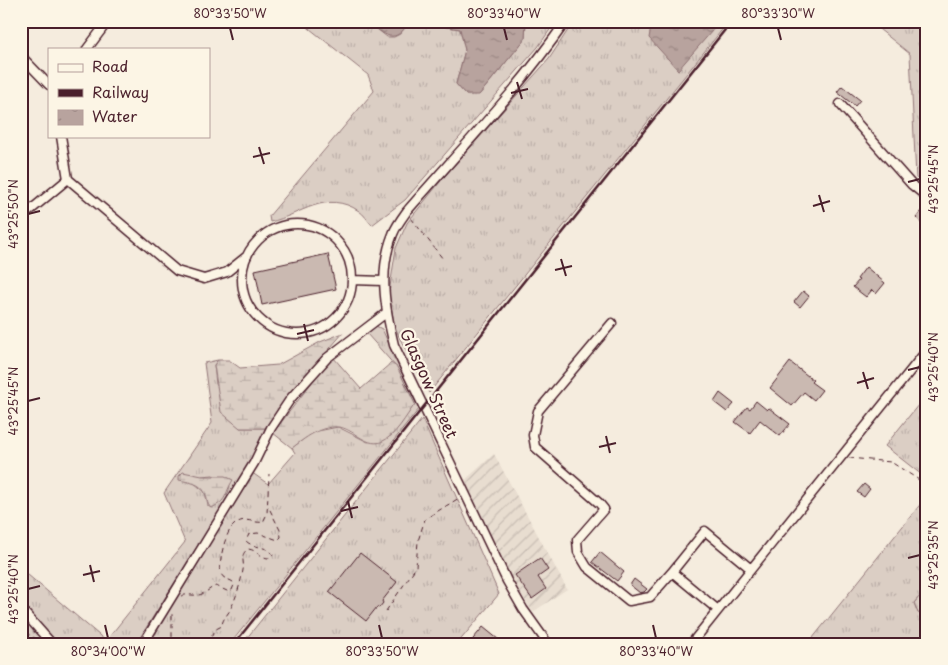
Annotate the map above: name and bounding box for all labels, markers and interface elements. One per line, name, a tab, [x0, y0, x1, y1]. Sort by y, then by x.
text: 80°33'50"W	[193, 4, 267, 22]
text: 80°33'40"W	[467, 4, 541, 22]
text: 80°33'30"W	[741, 4, 816, 22]
legend	[48, 48, 210, 138]
text: Road	[92, 54, 128, 77]
text: Railway	[92, 80, 149, 103]
text: Water	[92, 104, 137, 127]
text: 43°25'45"N	[924, 145, 942, 213]
text: 43°25'50"N	[4, 179, 22, 249]
street label: Glasgow Street	[395, 324, 465, 442]
text: 43°25'40"N	[924, 332, 942, 402]
text: 43°25'45"N	[4, 367, 22, 435]
text: 43°25'35"N	[924, 520, 942, 590]
text: 43°25'40"N	[4, 554, 22, 624]
text: 80°34'00"W	[71, 642, 146, 660]
text: 80°33'50"W	[345, 642, 419, 660]
text: 80°33'40"W	[619, 642, 693, 660]

